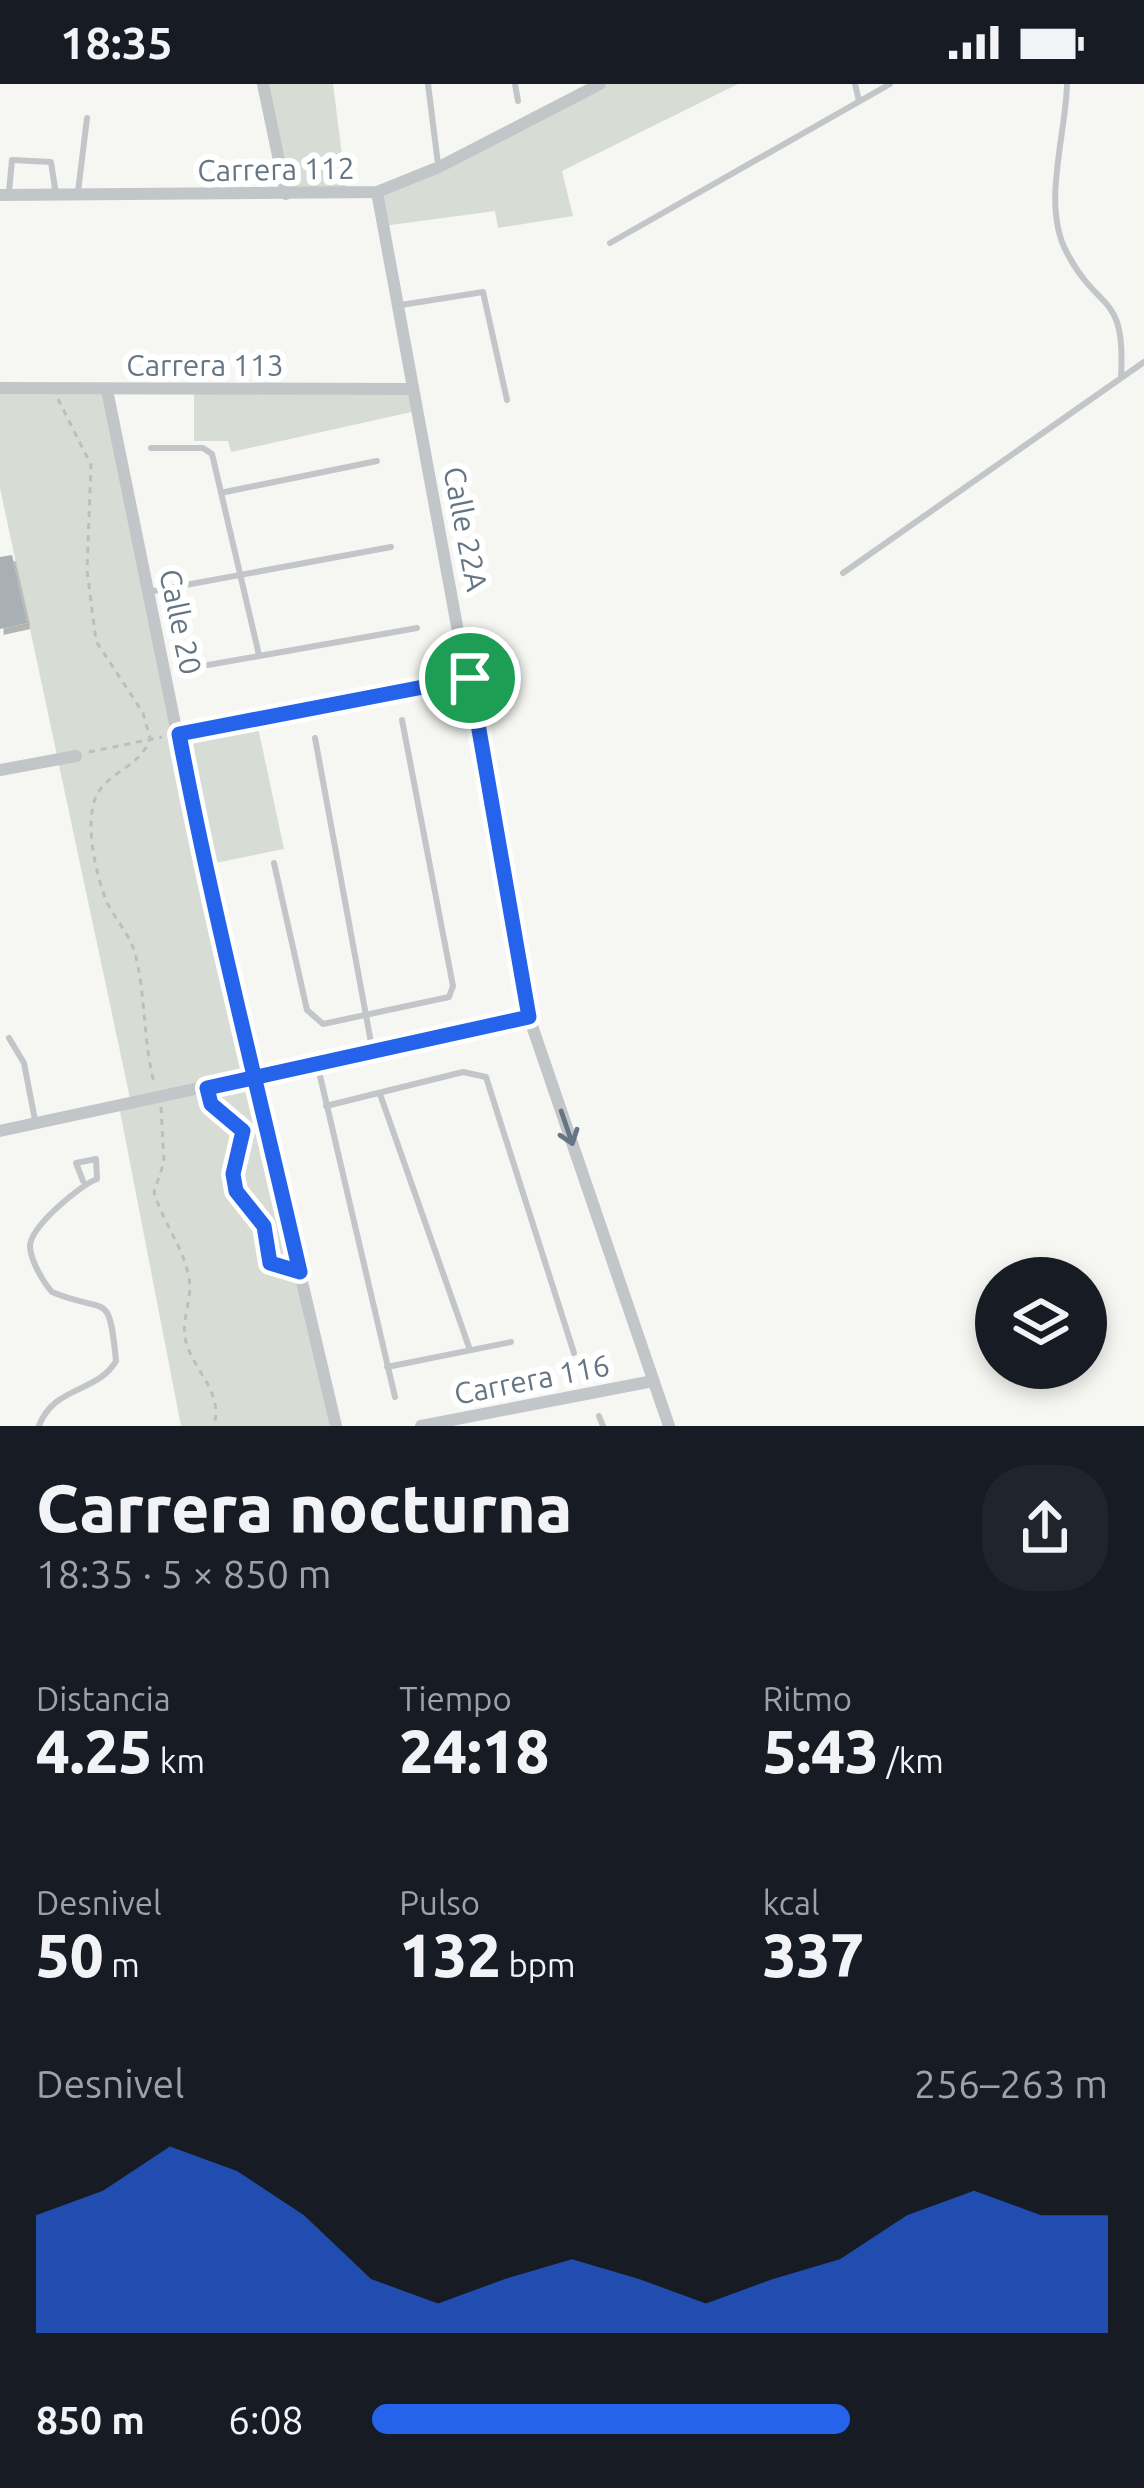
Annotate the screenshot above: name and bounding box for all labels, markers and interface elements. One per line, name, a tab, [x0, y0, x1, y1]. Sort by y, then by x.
text: 18:35	[60, 17, 173, 68]
street label: Carrera 112	[197, 151, 355, 187]
street label: Carrera 113	[126, 348, 284, 382]
street label: Calle 22A	[437, 464, 495, 595]
street label: Calle 20	[153, 566, 209, 678]
pin	[419, 627, 521, 729]
icon: arrive	[437, 645, 503, 711]
one-way arrow	[557, 1108, 579, 1146]
map controls	[975, 1257, 1107, 1389]
button: layers	[975, 1257, 1107, 1389]
street label: Carrera 116	[451, 1347, 612, 1411]
button: share	[982, 1465, 1108, 1591]
text: Carrera nocturna	[36, 1470, 572, 1544]
text: 18:35 · 5 × 850 m	[36, 1552, 331, 1595]
text: Distancia	[36, 1680, 171, 1717]
text: Tiempo	[399, 1680, 512, 1717]
text: Ritmo	[763, 1680, 852, 1717]
text: 4.25	[36, 1717, 152, 1784]
text: 24:18	[399, 1717, 549, 1784]
text: 5:43	[763, 1717, 879, 1784]
text: km	[152, 1742, 205, 1779]
text: /km	[879, 1742, 944, 1779]
text: Desnivel	[36, 1884, 162, 1921]
text: Pulso	[399, 1884, 480, 1921]
text: kcal	[763, 1884, 820, 1921]
text: 50	[36, 1921, 104, 1988]
text: 132	[399, 1921, 501, 1988]
text: 337	[763, 1921, 864, 1988]
text: m	[104, 1946, 140, 1983]
text: bpm	[501, 1946, 576, 1983]
text: Desnivel	[36, 2062, 184, 2105]
text: 256–263 m	[914, 2062, 1108, 2105]
text: 850 m	[36, 2398, 145, 2441]
text: 6:08	[228, 2398, 304, 2441]

